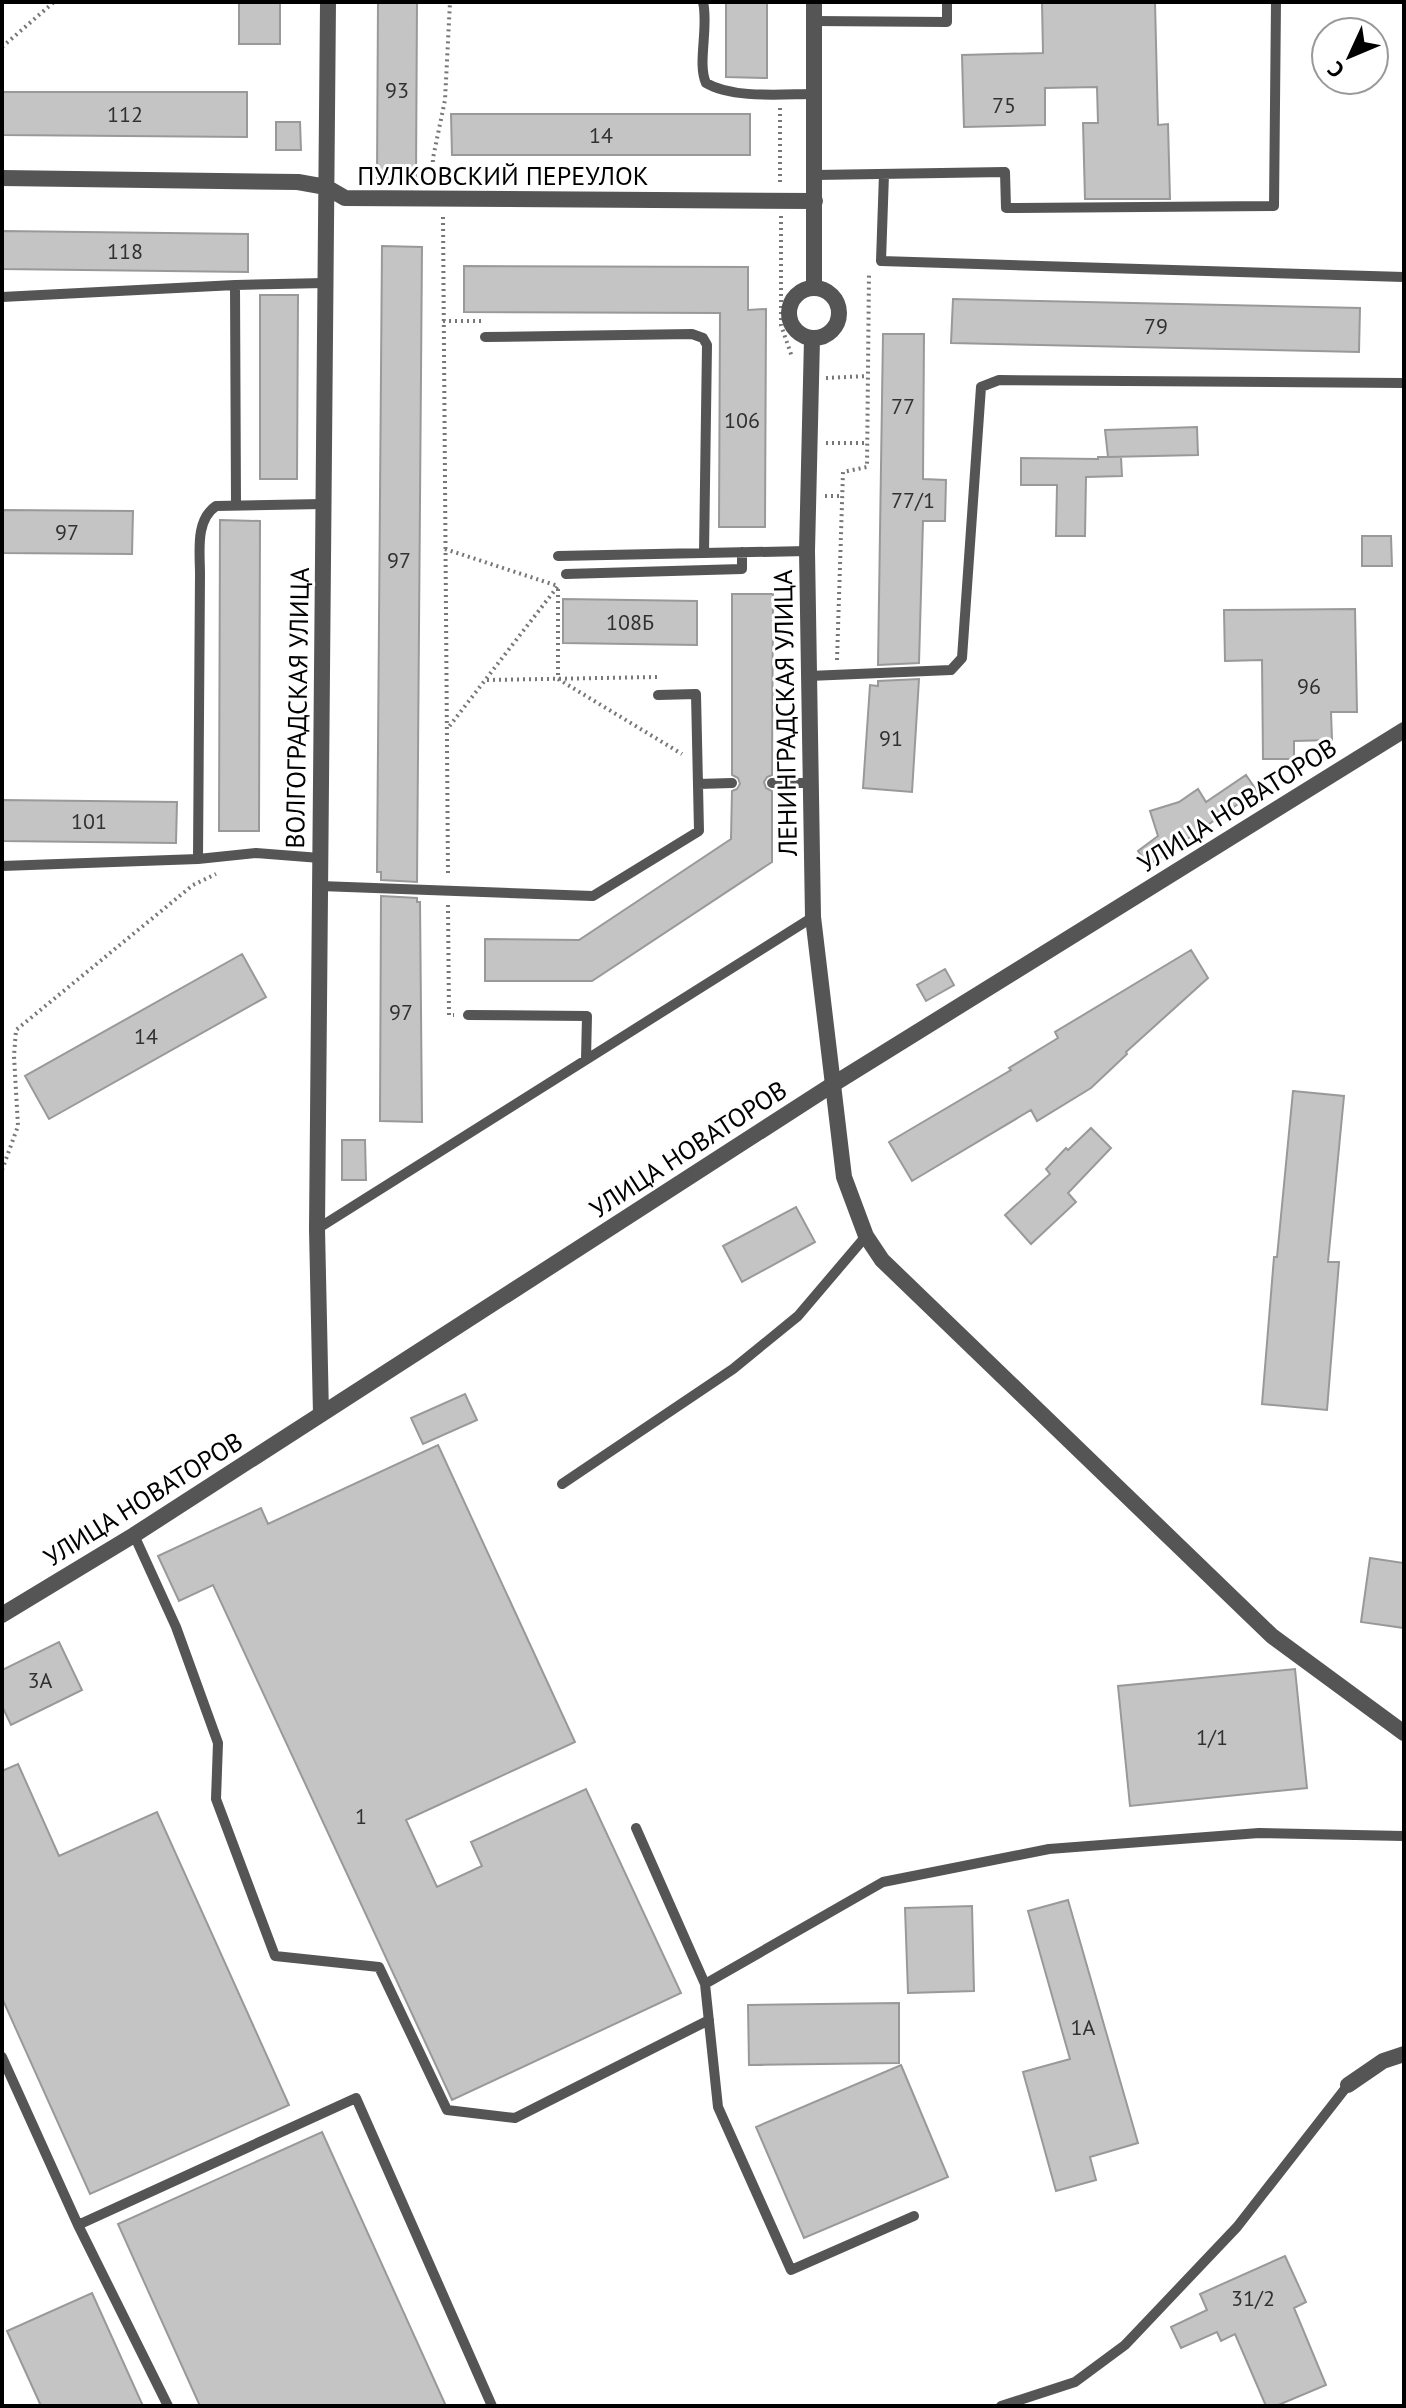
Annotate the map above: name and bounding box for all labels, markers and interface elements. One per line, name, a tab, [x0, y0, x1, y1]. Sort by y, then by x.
north arrow	[1310, 16, 1390, 96]
text: С	[1321, 56, 1350, 84]
house number: 93	[385, 76, 409, 104]
house number: 75	[992, 91, 1016, 119]
house number: 112	[107, 100, 143, 128]
house number: 14	[589, 121, 613, 149]
street label: ПУЛКОВСКИЙ ПЕРЕУЛОК	[357, 159, 649, 192]
house number: 118	[107, 237, 143, 265]
house number: 79	[1144, 312, 1168, 340]
house number: 77	[891, 392, 915, 420]
house number: 106	[724, 406, 760, 434]
house number: 77/1	[891, 486, 935, 514]
house number: 97	[55, 518, 79, 546]
house number: 97	[387, 546, 411, 574]
street label: ВОЛГОГРАДСКАЯ УЛИЦА	[278, 567, 316, 849]
street label: ЛЕНИНГРАДСКАЯ УЛИЦА	[766, 569, 804, 858]
house number: 108Б	[606, 608, 654, 636]
house number: 96	[1297, 672, 1321, 700]
house number: 91	[879, 724, 903, 752]
street label: УЛИЦА НОВАТОРОВ	[1131, 730, 1343, 880]
house number: 101	[71, 807, 107, 835]
house number: 97	[389, 998, 413, 1026]
house number: 14	[134, 1022, 158, 1050]
street label: УЛИЦА НОВАТОРОВ	[583, 1073, 793, 1225]
street label: УЛИЦА НОВАТОРОВ	[37, 1424, 249, 1574]
house number: 3А	[28, 1666, 53, 1694]
house number: 1/1	[1196, 1723, 1228, 1751]
house number: 1	[355, 1802, 367, 1830]
house number: 1А	[1071, 2013, 1096, 2041]
house number: 31/2	[1231, 2284, 1275, 2312]

